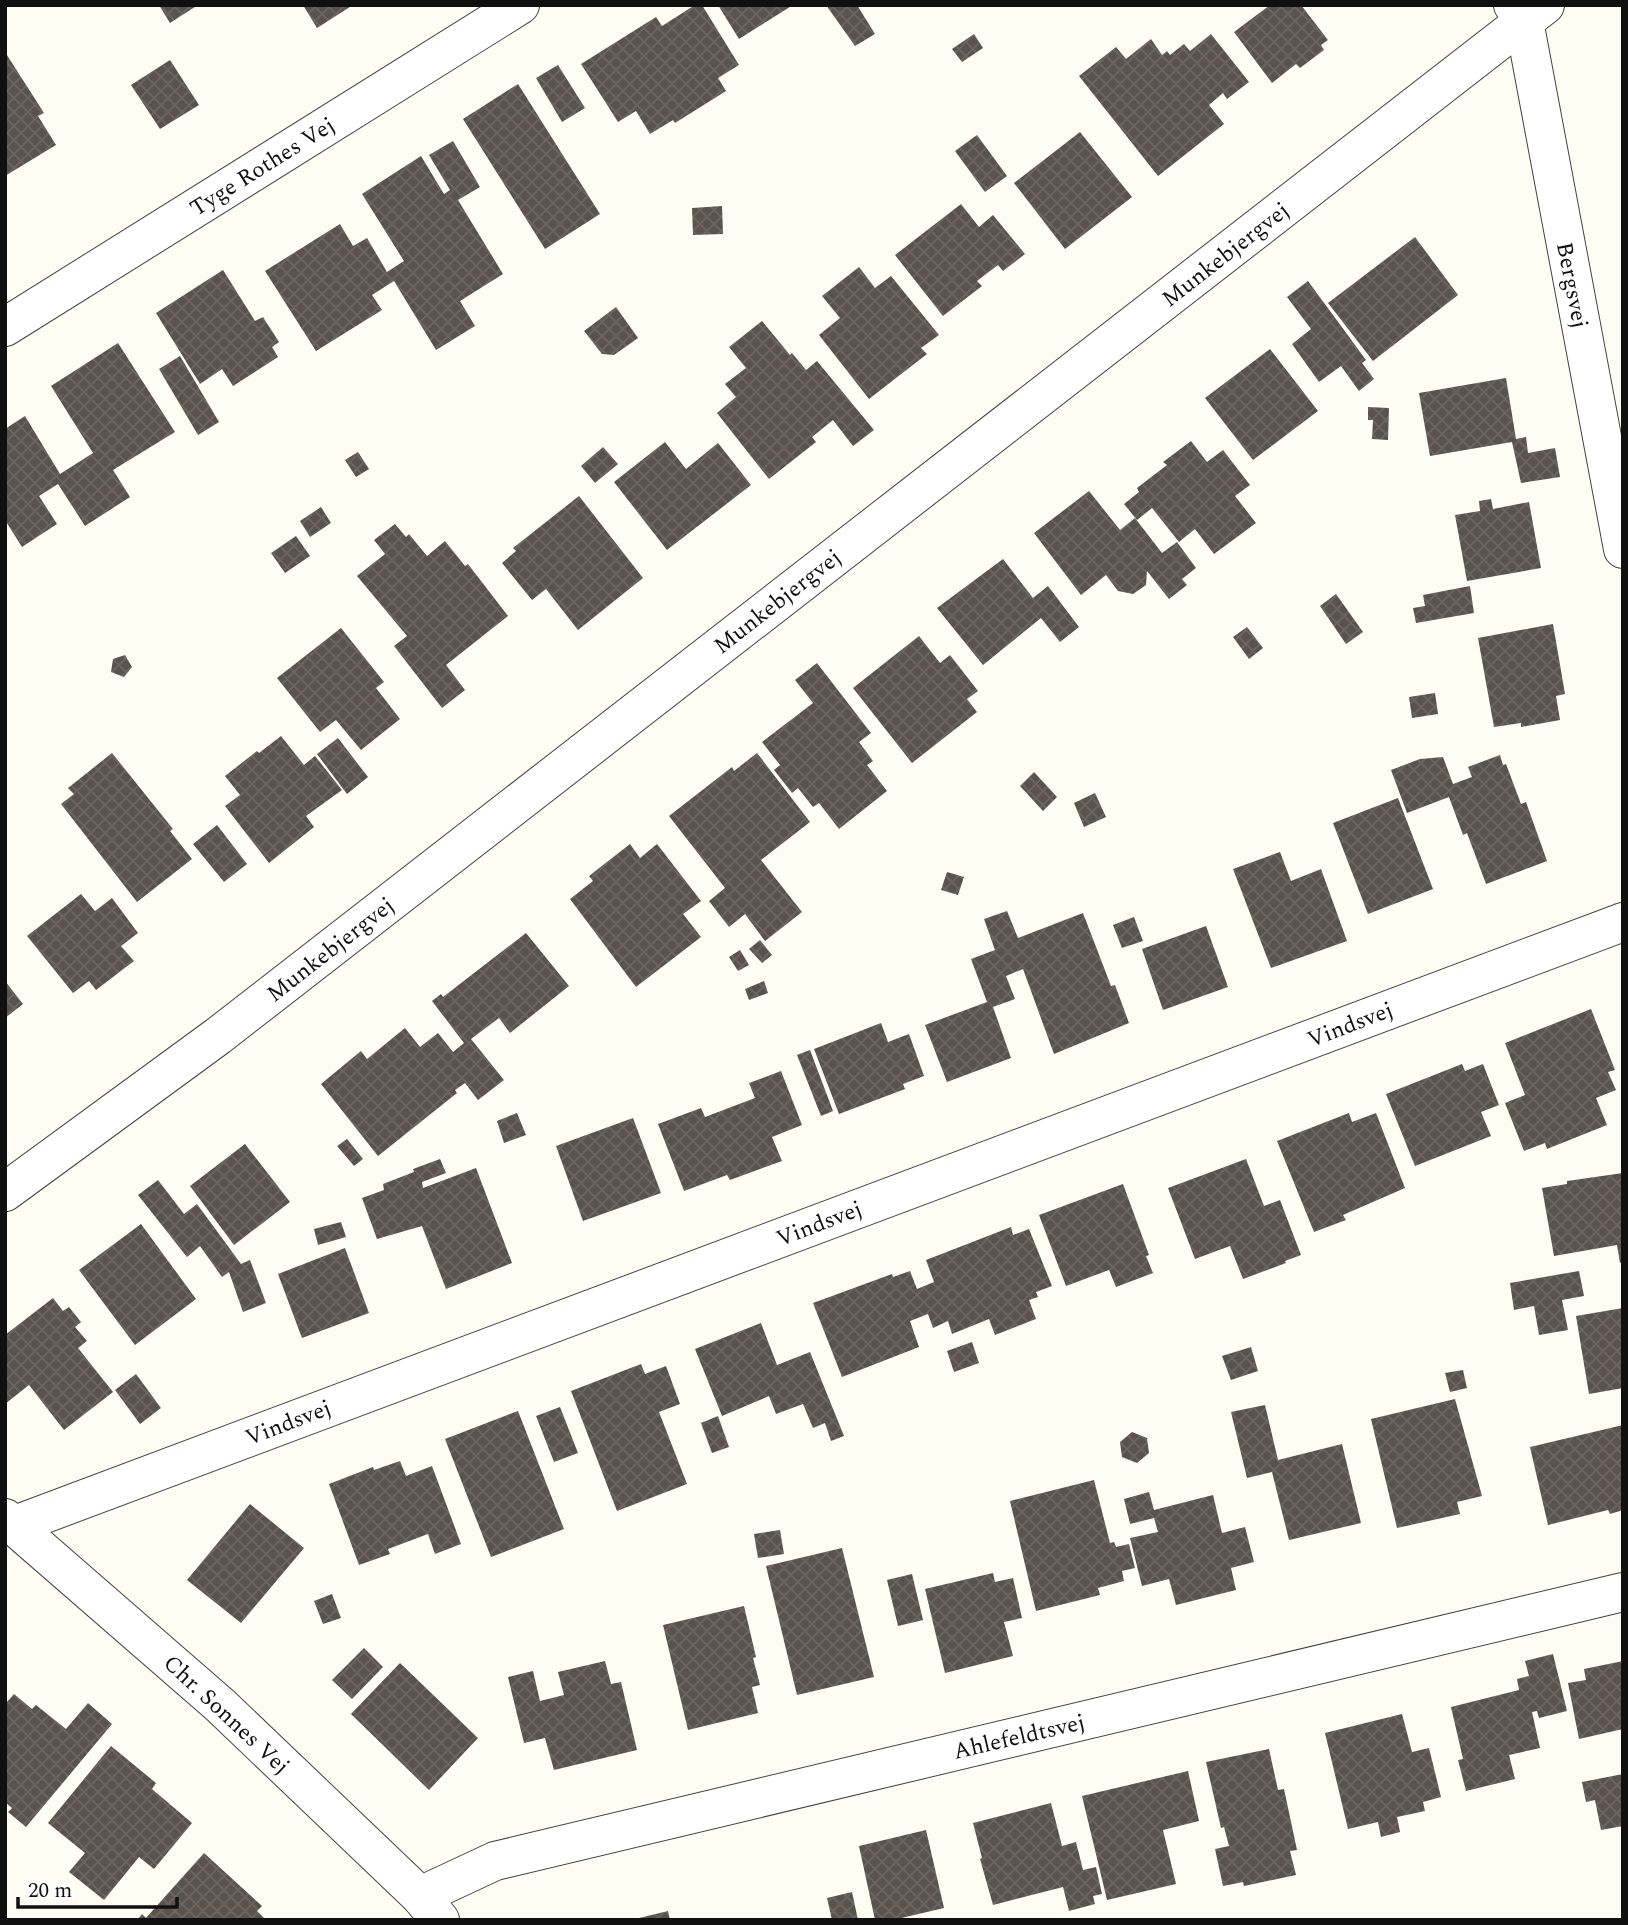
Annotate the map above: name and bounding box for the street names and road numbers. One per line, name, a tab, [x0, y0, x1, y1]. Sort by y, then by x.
street label: Tyge Rothes Vej	[183, 108, 342, 226]
street label: Munkebjergvej	[1154, 194, 1297, 316]
street label: Bergsvej	[1546, 239, 1597, 331]
street label: Munkebjergvej	[706, 541, 849, 663]
street label: Munkebjergvej	[259, 889, 402, 1011]
street label: Vindsvej	[1302, 993, 1399, 1058]
street label: Vindsvej	[771, 1192, 868, 1257]
street label: Vindsvej	[240, 1391, 337, 1456]
street label: Chr. Sonnes Vej	[155, 1647, 297, 1783]
street label: Ahlefeldtsvej	[950, 1705, 1089, 1770]

